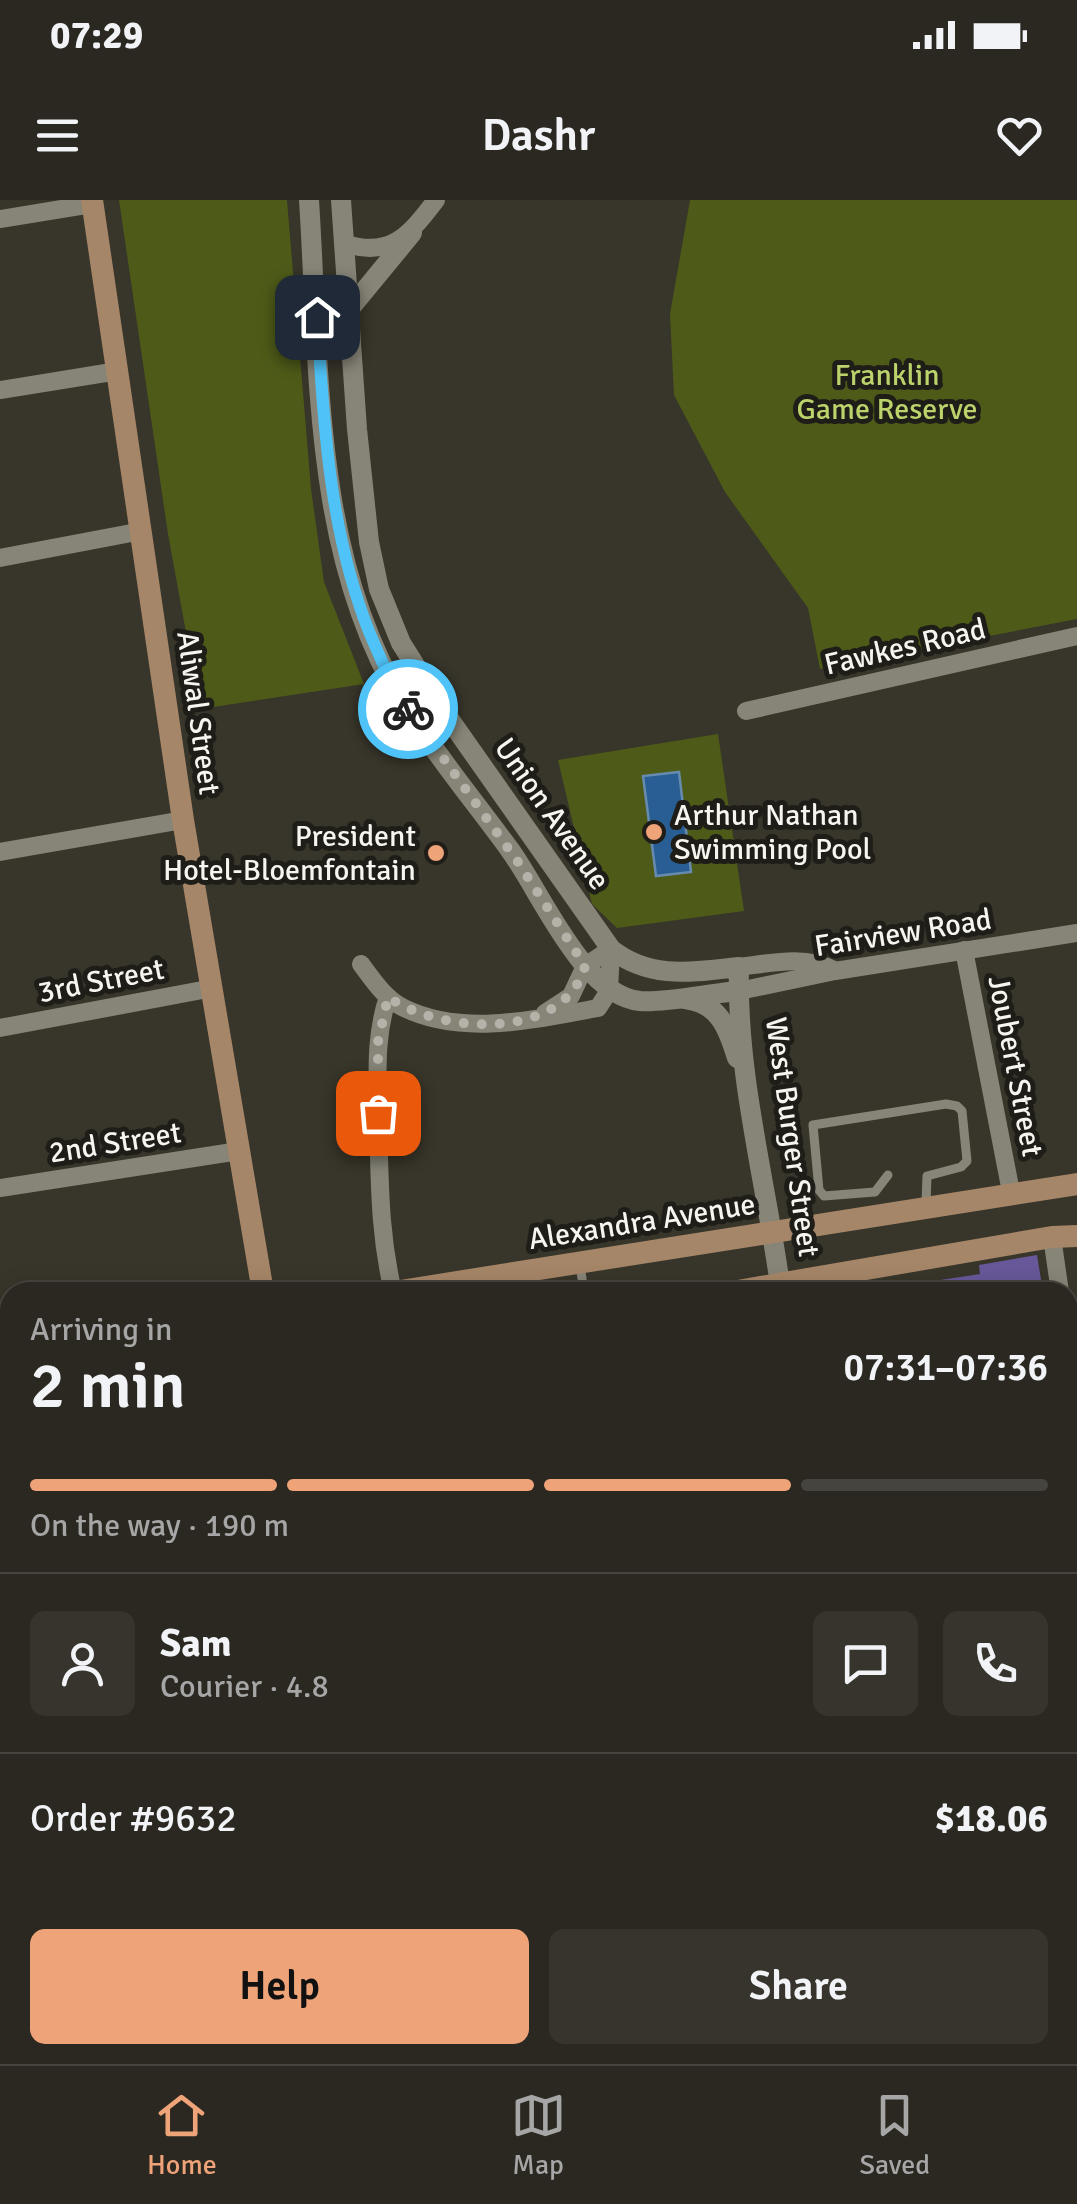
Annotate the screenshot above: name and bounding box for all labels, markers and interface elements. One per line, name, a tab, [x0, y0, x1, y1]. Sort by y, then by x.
text: 07:29	[50, 12, 143, 59]
icon: menu	[30, 108, 85, 163]
text: Dashr	[482, 108, 595, 163]
icon: heart	[992, 108, 1047, 163]
pin	[275, 275, 360, 360]
icon: home	[290, 290, 345, 345]
park label: Franklin Game Reserve	[797, 357, 978, 428]
street label: Fawkes Road	[821, 610, 989, 684]
street label: Aliwal Street	[168, 629, 228, 797]
courier	[358, 659, 458, 759]
icon: bike	[381, 682, 436, 737]
street label: Union Avenue	[486, 731, 618, 897]
place label: Arthur Nathan Swimming Pool	[674, 797, 871, 868]
place label: President Hotel-Bloemfontain	[163, 818, 416, 889]
marker: Arthur Nathan Swimming Pool	[643, 821, 665, 843]
marker: President Hotel-Bloemfontain	[425, 842, 447, 864]
street label: Fairview Road	[812, 901, 994, 965]
street label: 3rd Street	[35, 951, 167, 1011]
street label: Joubert Street	[979, 973, 1051, 1159]
street label: West Burger Street	[757, 1015, 827, 1259]
pin	[336, 1071, 421, 1156]
icon: bag	[351, 1086, 406, 1141]
street label: 2nd Street	[46, 1114, 184, 1172]
street label: Alexandra Avenue	[526, 1186, 758, 1258]
text: Arriving in	[30, 1310, 172, 1349]
text: 07:31–07:36	[843, 1344, 1048, 1391]
text: 2 min	[30, 1346, 186, 1426]
text: On the way · 190 m	[30, 1506, 289, 1545]
button: person	[30, 1611, 135, 1716]
button: chat	[813, 1611, 918, 1716]
button: phone	[943, 1611, 1048, 1716]
text: Sam	[160, 1620, 231, 1667]
text: Courier · 4.8	[160, 1667, 329, 1706]
text: Order #9632	[30, 1795, 237, 1842]
text: $18.06	[935, 1795, 1048, 1842]
button: Help	[30, 1929, 529, 2044]
button: Share	[549, 1929, 1048, 2044]
tab: Home	[147, 2088, 217, 2182]
tab: Map	[511, 2088, 566, 2182]
tab: Saved	[860, 2088, 930, 2182]

